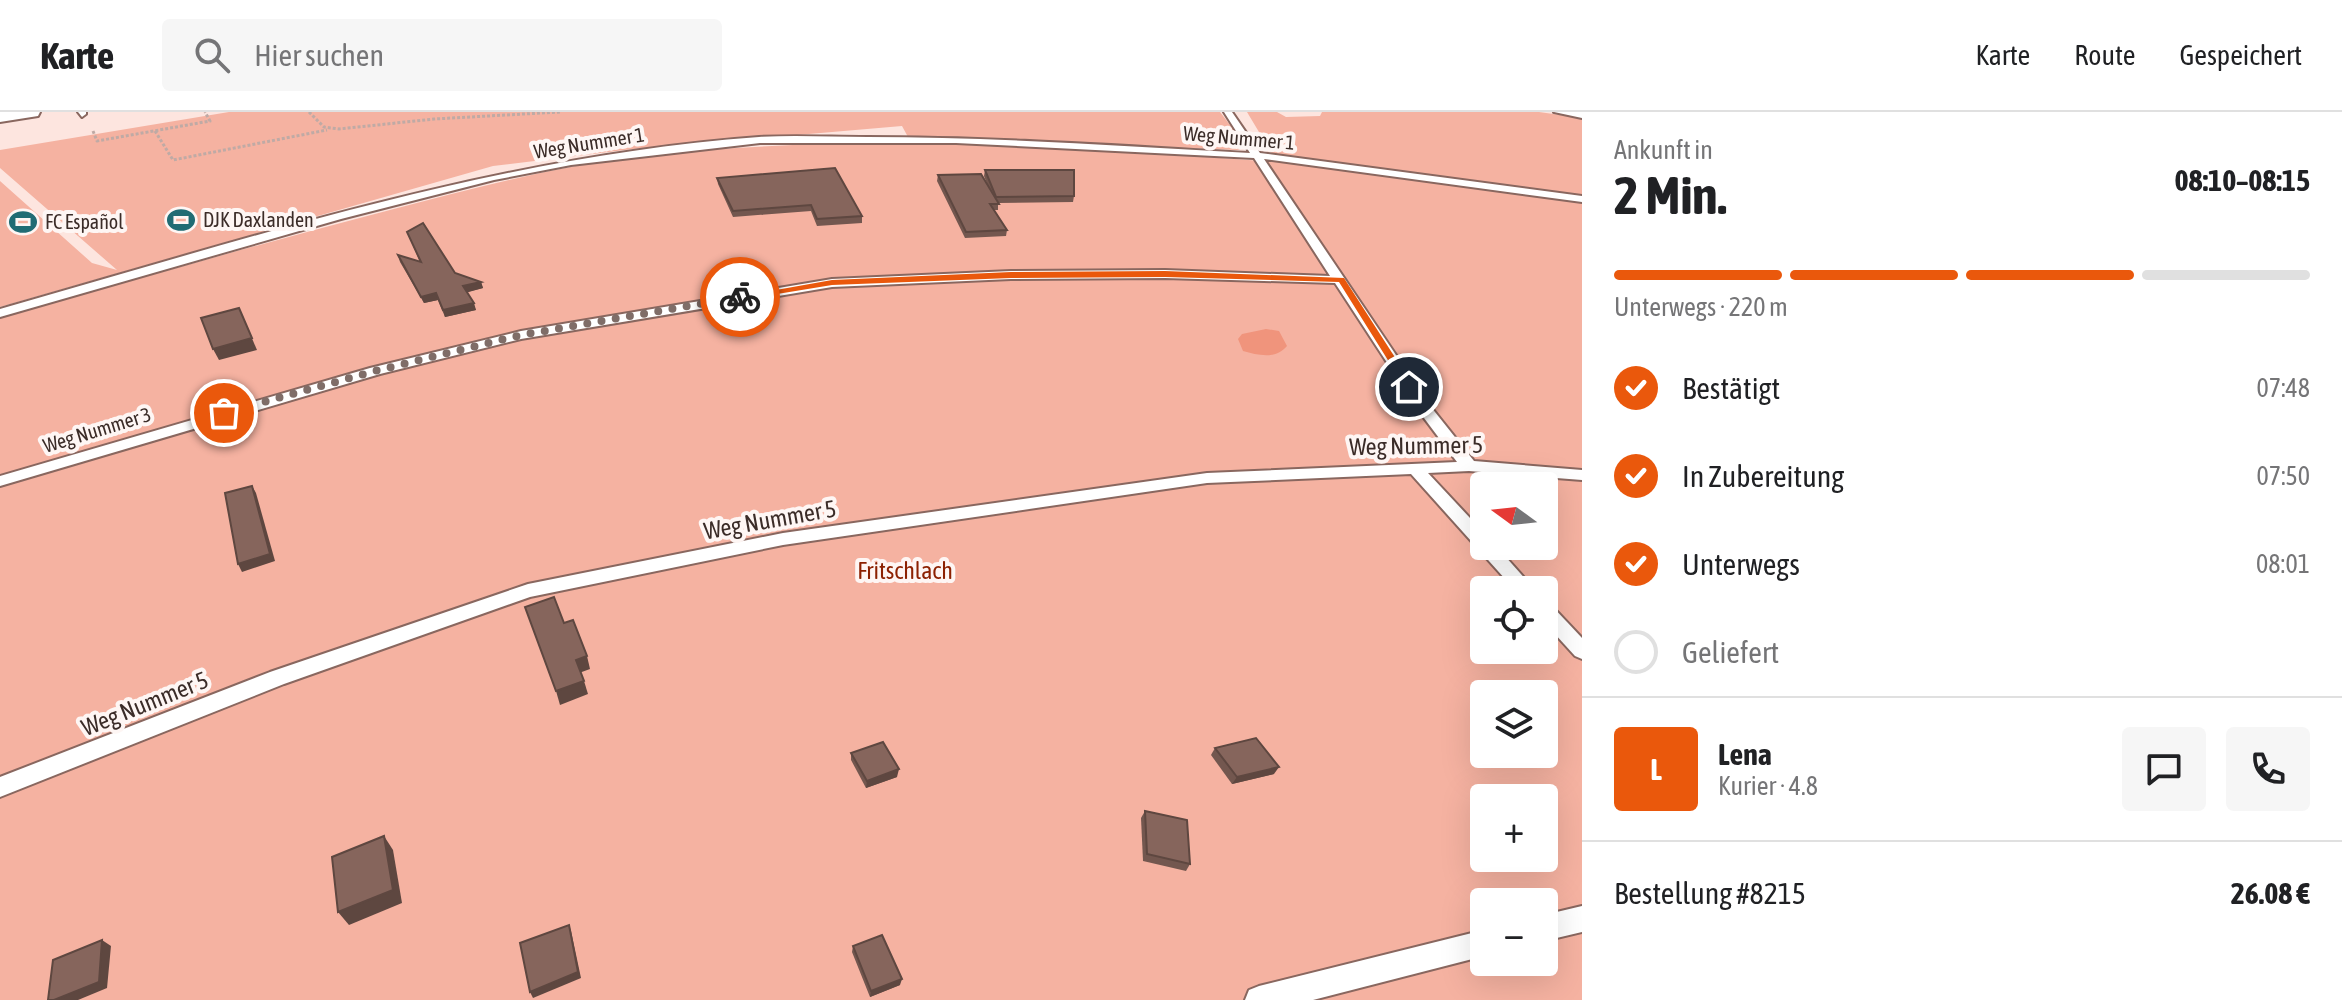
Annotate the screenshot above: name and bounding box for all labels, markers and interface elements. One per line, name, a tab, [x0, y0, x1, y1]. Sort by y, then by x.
search box	[162, 19, 722, 91]
icon: search	[190, 33, 234, 77]
text: Karte	[40, 34, 114, 77]
text: Hier suchen	[254, 38, 384, 72]
text: Karte	[1976, 39, 2030, 71]
text: Route	[2074, 39, 2135, 71]
text: Gespeichert	[2179, 39, 2302, 71]
street label: Weg Nummer 1	[1182, 121, 1296, 154]
street label: Weg Nummer 1	[532, 122, 646, 163]
text: Ankunft in	[1614, 135, 1713, 165]
text: 08:10–08:15	[2175, 163, 2310, 197]
text: 2 Min.	[1614, 165, 1727, 225]
sports icon: DJK Daxlanden	[166, 205, 196, 235]
sports icon: FC Español	[8, 207, 38, 237]
place label: DJK Daxlanden	[203, 208, 314, 231]
place label: FC Español	[45, 210, 124, 233]
courier	[700, 257, 780, 337]
icon: bike	[718, 275, 762, 319]
text: Unterwegs · 220 m	[1614, 292, 1788, 322]
pin	[1375, 353, 1443, 421]
icon: home	[1387, 365, 1431, 409]
icon: check	[1614, 366, 1658, 410]
text: Bestätigt	[1682, 371, 1780, 405]
text: 07:48	[2256, 373, 2310, 403]
pin	[190, 379, 258, 447]
icon: bag	[202, 391, 246, 435]
street label: Weg Nummer 3	[40, 402, 154, 457]
street label: Weg Nummer 5	[1349, 431, 1483, 460]
icon: check	[1614, 454, 1658, 498]
text: In Zubereitung	[1682, 459, 1844, 493]
text: 07:50	[2256, 461, 2310, 491]
north arrow	[1470, 472, 1558, 560]
map controls	[1470, 472, 1558, 976]
street label: Weg Nummer 5	[702, 495, 838, 544]
icon: check	[1614, 542, 1658, 586]
text: Unterwegs	[1682, 547, 1800, 581]
text: 08:01	[2256, 549, 2310, 579]
park label: Fritschlach	[857, 557, 953, 584]
button: locate	[1470, 576, 1558, 664]
text: Geliefert	[1682, 635, 1779, 669]
street label: Weg Nummer 5	[78, 666, 212, 741]
button: layers	[1470, 680, 1558, 768]
button: chat	[2122, 727, 2206, 811]
button: phone	[2226, 727, 2310, 811]
text: Lena	[1718, 737, 1772, 771]
text: L	[1650, 752, 1662, 786]
text: Kurier · 4.8	[1718, 771, 1818, 801]
button: +	[1470, 784, 1558, 872]
text: Bestellung #8215	[1614, 876, 1806, 910]
text: 26.08 €	[2231, 876, 2310, 910]
button: −	[1470, 888, 1558, 976]

